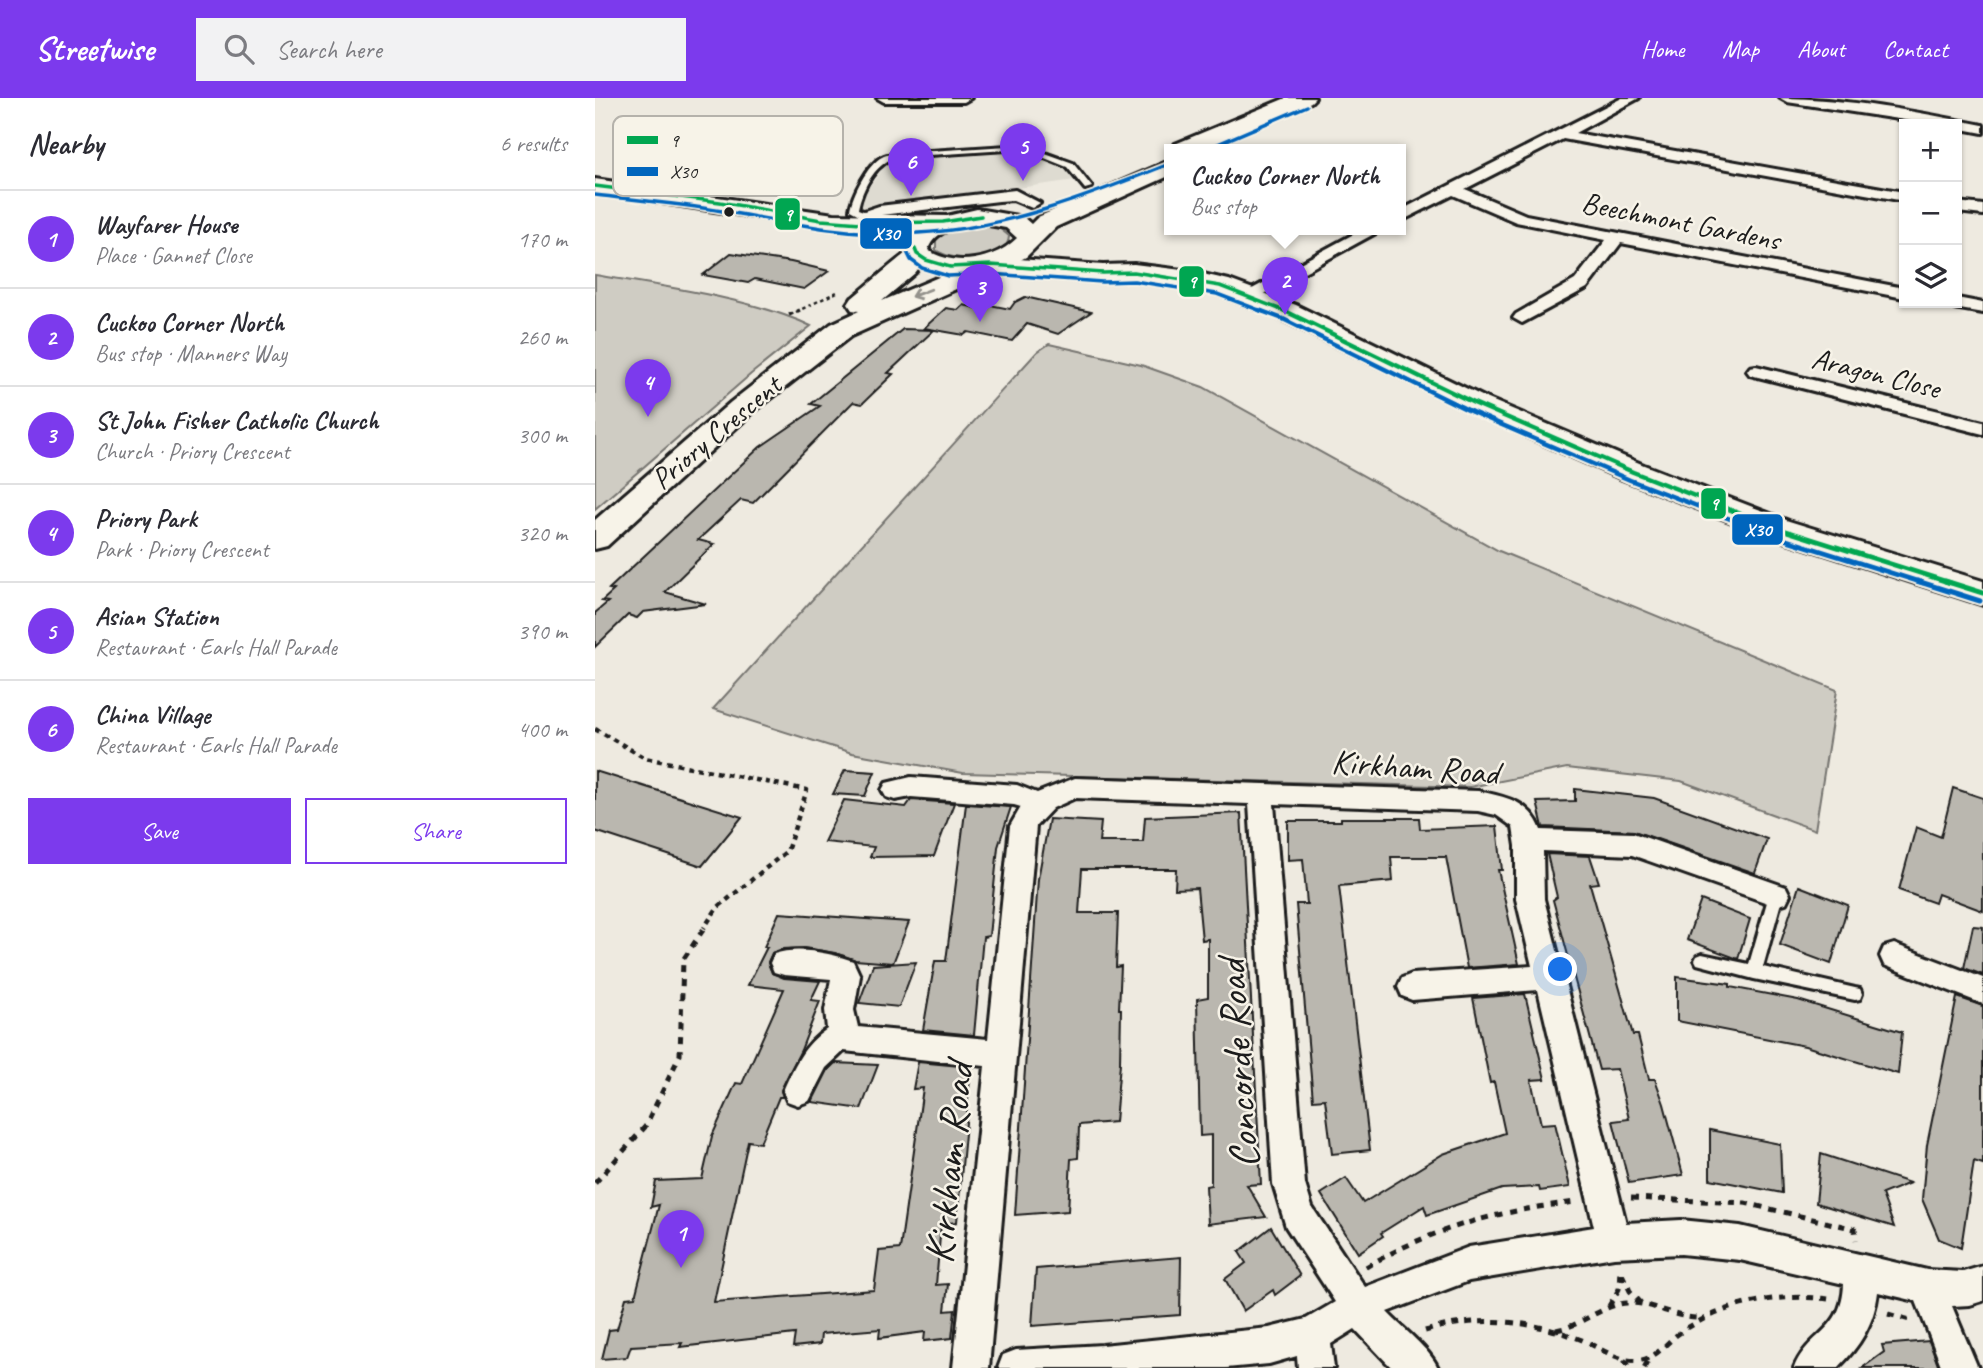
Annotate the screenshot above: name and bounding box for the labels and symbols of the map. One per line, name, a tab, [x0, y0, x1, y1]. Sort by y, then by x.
legend	[613, 116, 843, 196]
pin: 5	[1000, 123, 1046, 181]
text: 9	[670, 129, 680, 153]
pin: 6	[888, 138, 934, 196]
text: X30	[670, 160, 699, 184]
street label: Beechmont Gardens	[1579, 183, 1786, 259]
line badge: 9	[774, 197, 801, 231]
text: 9	[784, 203, 795, 227]
unlabelled marker	[722, 205, 736, 219]
line badge: X30	[859, 217, 913, 250]
text: X30	[872, 222, 902, 246]
pin: 2	[1262, 257, 1308, 315]
pin: 3	[957, 264, 1003, 322]
line badge: 9	[1178, 265, 1205, 298]
text: 9	[1188, 270, 1199, 294]
one-way arrow	[910, 287, 932, 300]
street label: Aragon Close	[1808, 339, 1946, 408]
pin: 4	[625, 359, 671, 417]
street label: Priory Crescent	[643, 364, 791, 498]
line badge: 9	[1700, 487, 1727, 520]
text: 9	[1710, 492, 1721, 516]
line badge: X30	[1731, 513, 1784, 546]
text: X30	[1744, 518, 1774, 542]
street label: Kirkham Road	[1330, 739, 1505, 796]
street label: Concorde Road	[1204, 951, 1272, 1170]
your location	[1543, 952, 1577, 986]
street label: Kirkham Road	[912, 1054, 987, 1266]
pin: 1	[658, 1210, 704, 1268]

